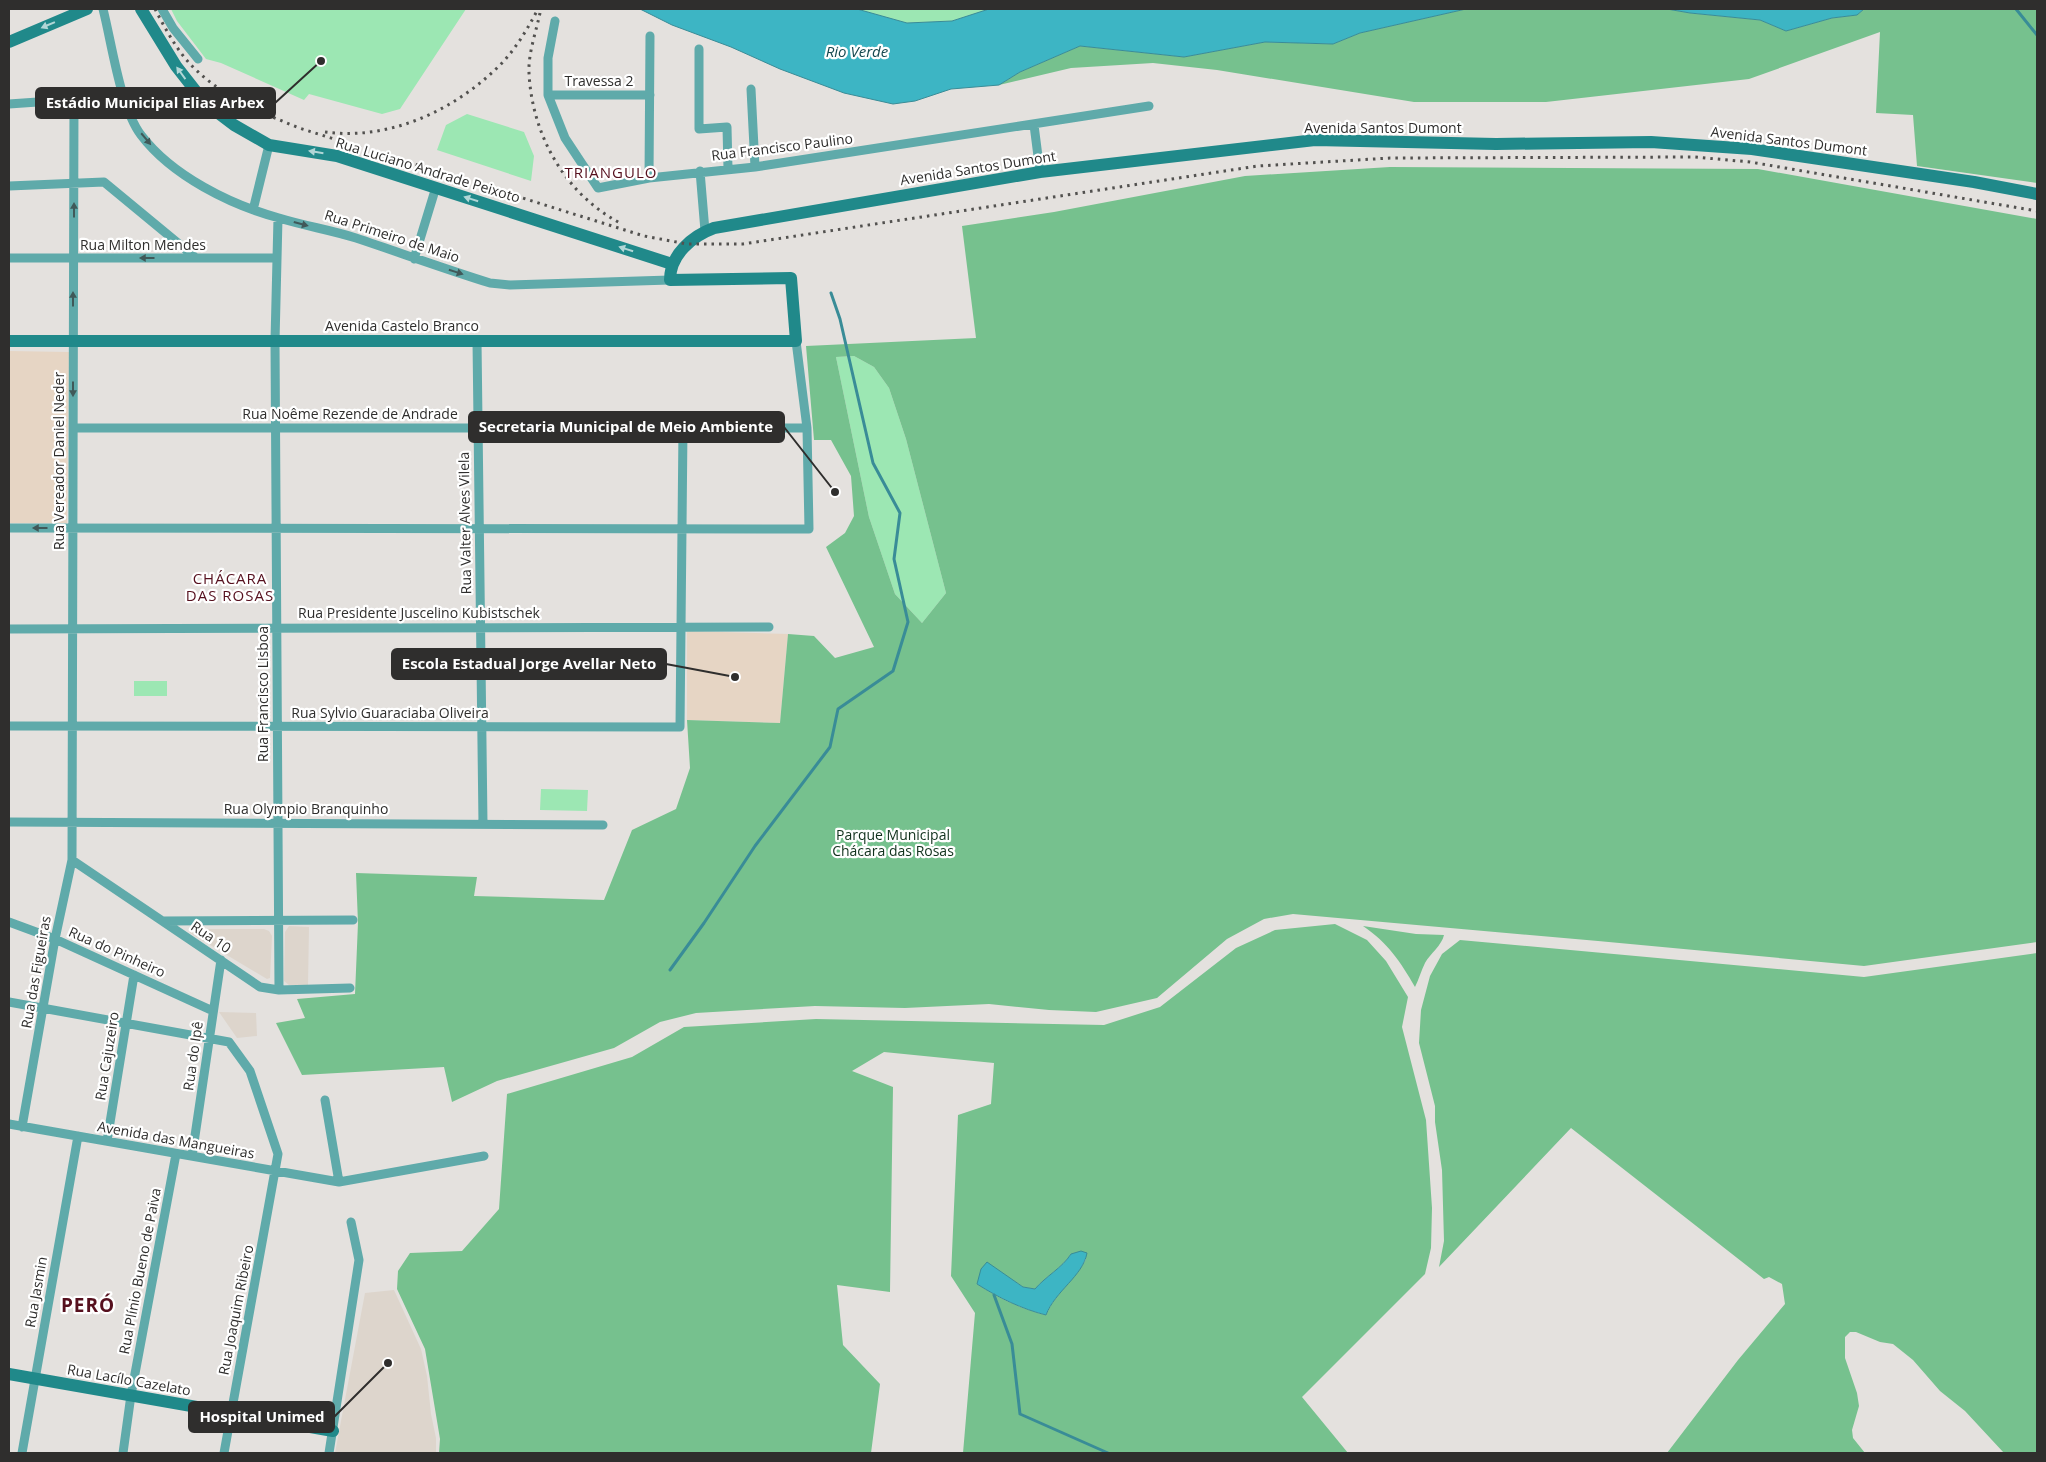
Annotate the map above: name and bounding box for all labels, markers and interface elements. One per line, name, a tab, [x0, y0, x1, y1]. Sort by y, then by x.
one-way arrow	[41, 22, 55, 30]
water label: Rio Verde	[826, 41, 889, 61]
one-way arrow	[176, 67, 187, 80]
street label: Travessa 2	[565, 71, 633, 90]
callout: Estádio Municipal Elias Arbex	[36, 88, 275, 118]
text: Estádio Municipal Elias Arbex	[46, 92, 265, 112]
street label: Avenida Santos Dumont	[1304, 118, 1462, 137]
street label: Avenida Santos Dumont	[1710, 121, 1868, 160]
street label: Rua Francisco Paulino	[710, 128, 854, 165]
street label: Rua Luciano Andrade Peixoto	[334, 132, 523, 207]
one-way arrow	[140, 133, 151, 146]
street label: Avenida Santos Dumont	[899, 146, 1057, 189]
one-way arrow	[308, 148, 324, 156]
district label: TRIANGULO	[565, 162, 657, 182]
one-way arrow	[464, 195, 479, 202]
one-way arrow	[70, 201, 78, 217]
street label: Rua Primeiro de Maio	[322, 205, 462, 266]
one-way arrow	[293, 220, 309, 228]
street label: Rua Milton Mendes	[80, 235, 206, 254]
one-way arrow	[618, 245, 633, 253]
one-way arrow	[139, 254, 155, 262]
one-way arrow	[449, 269, 464, 277]
one-way arrow	[70, 291, 78, 307]
street label: Avenida Castelo Branco	[325, 316, 479, 335]
street label: Rua Vereador Daniel Neder	[49, 372, 68, 550]
one-way arrow	[69, 382, 77, 398]
street label: Rua Noême Rezende de Andrade	[242, 404, 458, 423]
callout: Secretaria Municipal de Meio Ambiente	[469, 412, 784, 442]
text: Secretaria Municipal de Meio Ambiente	[479, 416, 773, 436]
street label: Rua Valter Alves Vilela	[454, 452, 475, 594]
one-way arrow	[32, 524, 48, 532]
district label: CHÁCARA DAS ROSAS	[186, 568, 274, 605]
street label: Rua Presidente Juscelino Kubistschek	[298, 603, 541, 622]
street label: Rua Francisco Lisboa	[253, 626, 272, 762]
callout: Escola Estadual Jorge Avellar Neto	[392, 649, 666, 679]
text: Escola Estadual Jorge Avellar Neto	[402, 653, 656, 673]
street label: Rua Sylvio Guaraciaba Oliveira	[291, 703, 489, 722]
street label: Rua Olympio Branquinho	[224, 799, 388, 818]
park label: Parque Municipal Chácara das Rosas	[832, 825, 954, 860]
street label: Rua das Figueiras	[16, 914, 55, 1030]
street label: Rua 10	[187, 916, 235, 957]
street label: Rua do Pinheiro	[66, 922, 169, 981]
street label: Rua Cajuzeiro	[90, 1010, 123, 1102]
street label: Rua do Ipê	[178, 1020, 207, 1092]
street label: Avenida das Mangueiras	[96, 1116, 256, 1163]
street label: Rua Plínio Bueno de Paiva	[114, 1186, 165, 1356]
street label: Rua Joaquim Ribeiro	[214, 1243, 257, 1377]
street label: Rua Jasmin	[20, 1255, 51, 1329]
district label: PERÓ	[61, 1292, 115, 1318]
street label: Rua Lacílo Cazelato	[66, 1359, 192, 1400]
callout: Hospital Unimed	[189, 1402, 334, 1432]
text: Hospital Unimed	[199, 1406, 325, 1426]

